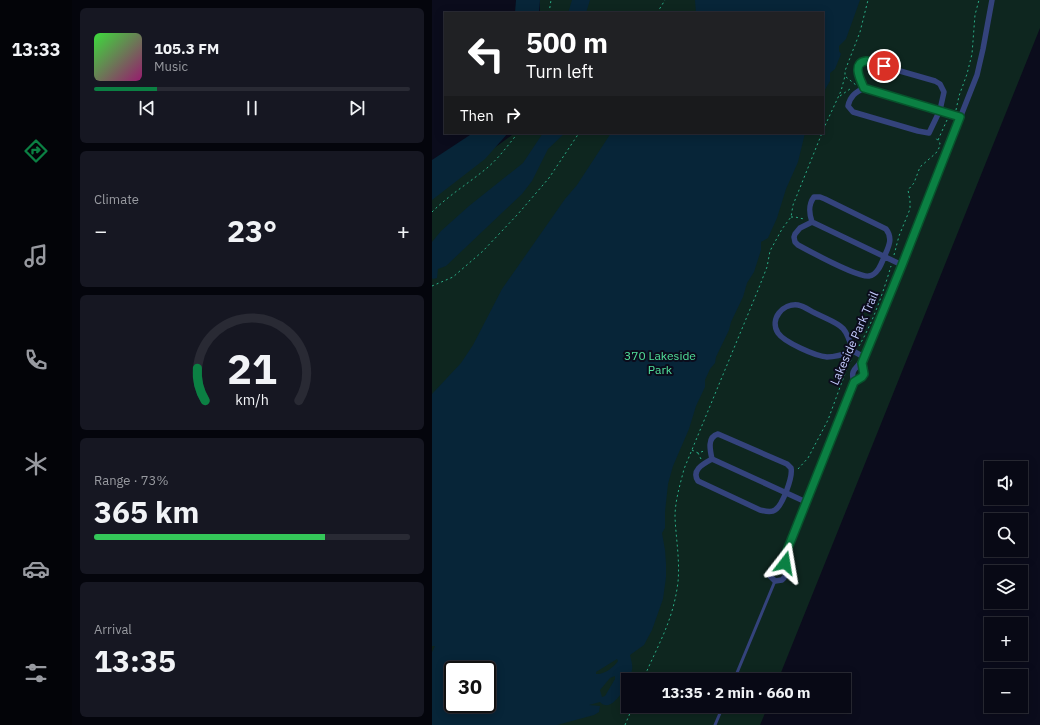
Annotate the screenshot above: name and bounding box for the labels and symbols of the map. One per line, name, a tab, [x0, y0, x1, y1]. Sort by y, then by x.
pin	[867, 49, 901, 83]
street label: Lakeside Park Trail	[827, 289, 881, 387]
park label: 370 Lakeside Park	[624, 348, 696, 377]
position arrow	[764, 542, 806, 584]
speed limit sign: 30	[444, 661, 496, 713]

